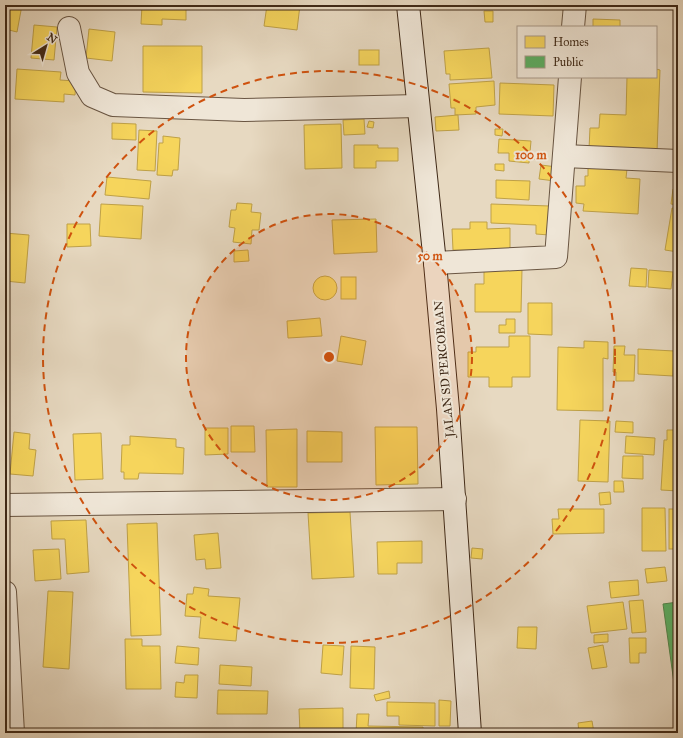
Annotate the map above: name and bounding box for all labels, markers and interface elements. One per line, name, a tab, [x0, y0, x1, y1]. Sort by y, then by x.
north arrow	[26, 26, 66, 66]
legend	[517, 26, 657, 78]
text: N	[44, 30, 60, 47]
text: Homes	[553, 35, 589, 49]
text: Public	[553, 55, 584, 69]
text: 100 m	[515, 148, 548, 162]
text: 50 m	[417, 249, 444, 263]
street label: JALAN SD PERCOBAAN	[431, 300, 458, 440]
centre of rings	[322, 350, 336, 364]

